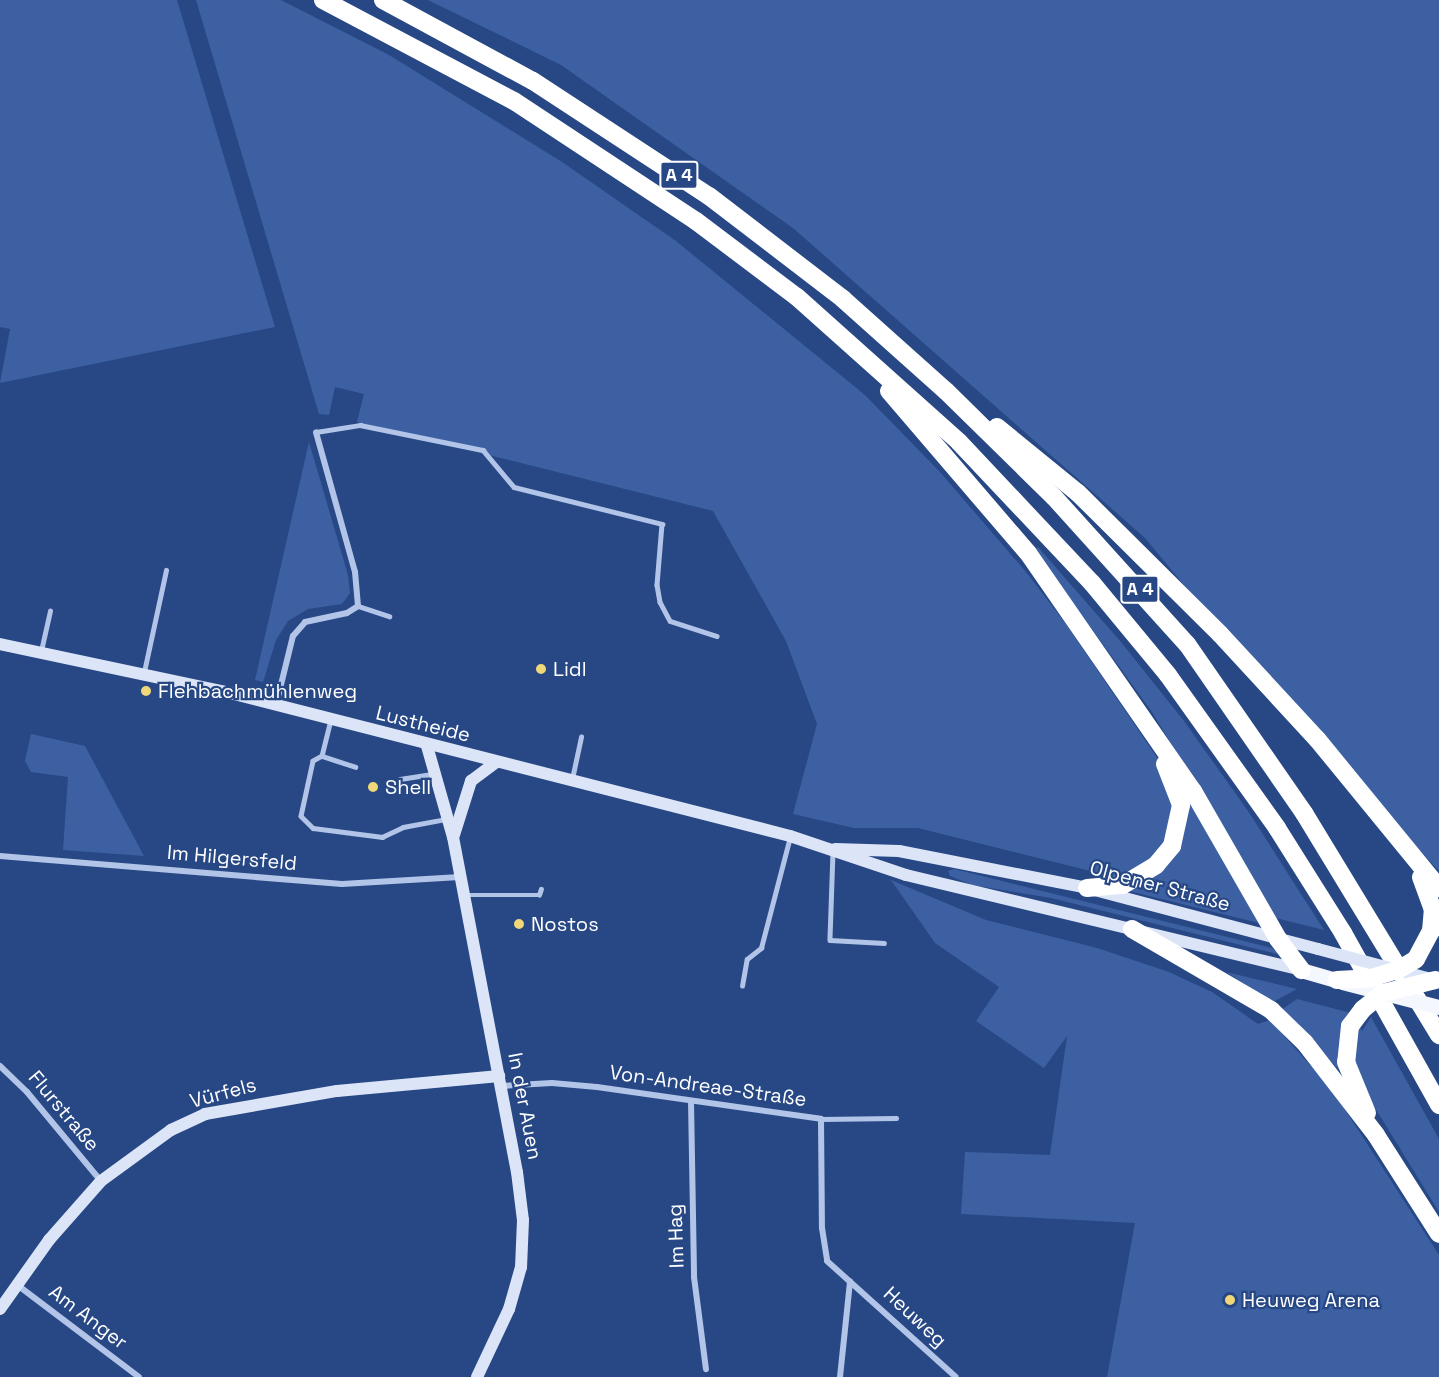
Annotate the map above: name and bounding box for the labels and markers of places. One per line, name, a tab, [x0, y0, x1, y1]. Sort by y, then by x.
place label: Lidl	[553, 657, 587, 681]
marker: Lidl	[534, 662, 548, 676]
place label: Flehbachmühlenweg	[158, 679, 357, 703]
marker: Flehbachmühlenweg	[139, 684, 153, 698]
place label: Shell	[385, 775, 431, 799]
marker: Shell	[366, 780, 380, 794]
place label: Nostos	[531, 912, 599, 936]
marker: Nostos	[512, 917, 526, 931]
place label: Heuweg Arena	[1242, 1288, 1380, 1312]
marker: Heuweg Arena	[1223, 1293, 1237, 1307]

